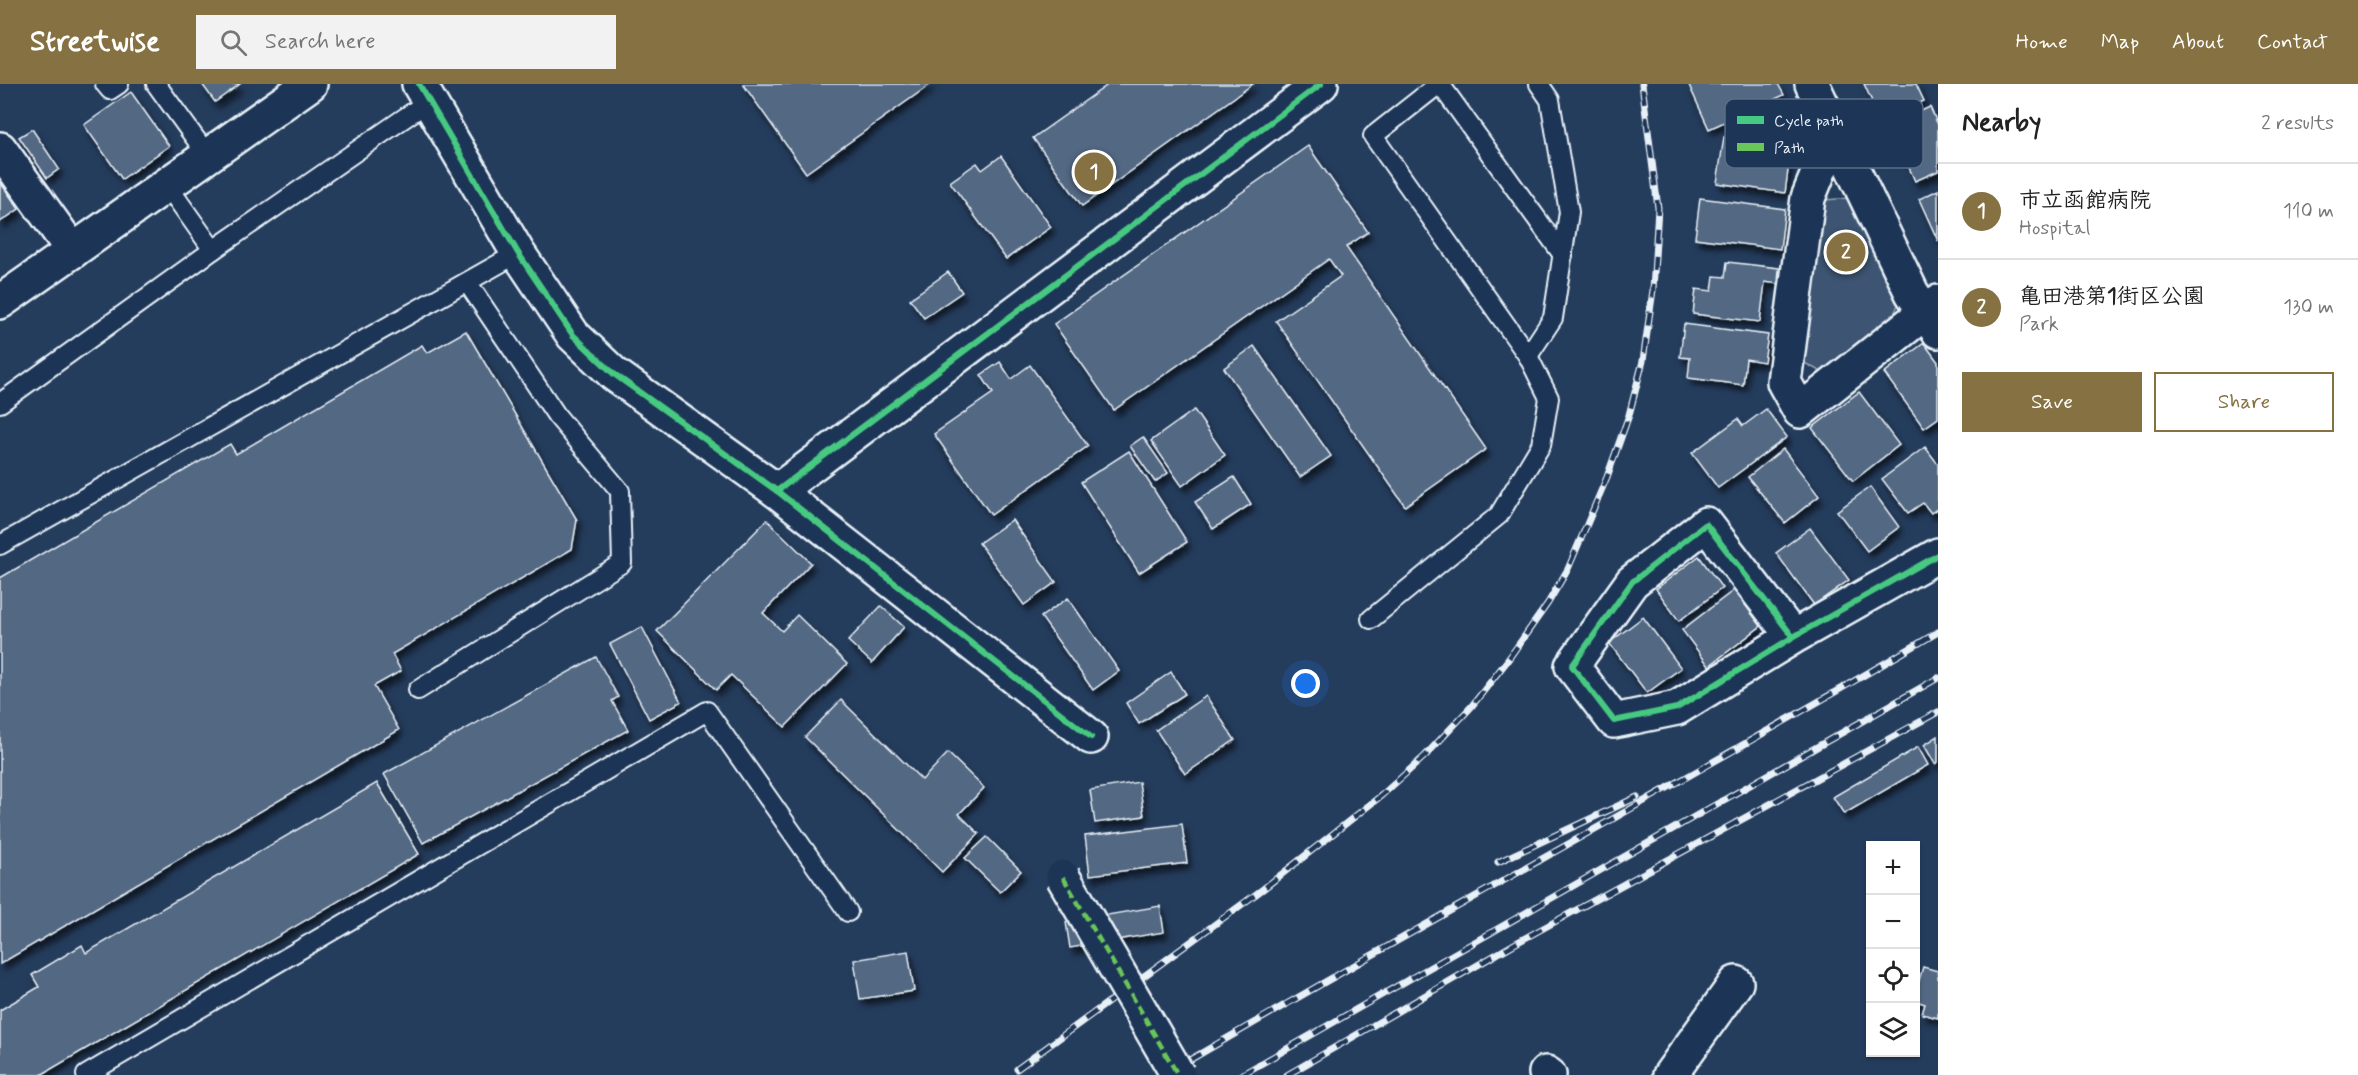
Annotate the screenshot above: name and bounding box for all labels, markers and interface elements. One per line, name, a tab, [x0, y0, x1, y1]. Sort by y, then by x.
search box	[196, 15, 616, 69]
text: Streetwise	[30, 24, 160, 61]
icon: search	[217, 26, 250, 59]
text: Search here	[265, 28, 375, 56]
text: Home	[2016, 28, 2068, 56]
text: Map	[2101, 28, 2139, 56]
text: About	[2172, 28, 2224, 56]
text: Contact	[2257, 28, 2328, 56]
legend	[1725, 99, 1923, 168]
text: Nearby	[1962, 106, 2041, 140]
text: 2 results	[2261, 110, 2334, 137]
text: Cycle path	[1774, 111, 1844, 132]
text: Path	[1774, 138, 1805, 159]
pin: 1	[1074, 150, 1114, 194]
text: 市立函館病院	[2019, 187, 2151, 215]
text: 1	[1977, 198, 1986, 225]
text: 110 m	[2283, 198, 2334, 225]
text: Hospital	[2019, 215, 2090, 242]
pin: 2	[1826, 230, 1866, 274]
text: 亀田港第1街区公園	[2019, 283, 2205, 311]
text: 2	[1977, 294, 1986, 321]
text: 130 m	[2283, 294, 2334, 321]
text: Park	[2019, 311, 2059, 338]
button: Save	[1962, 372, 2142, 432]
button: Share	[2154, 372, 2334, 432]
your location	[1291, 669, 1320, 698]
map controls	[1866, 841, 1920, 1057]
button: +	[1866, 841, 1920, 895]
button: −	[1866, 895, 1920, 949]
button: locate	[1866, 949, 1920, 1003]
button: layers	[1866, 1003, 1920, 1057]

